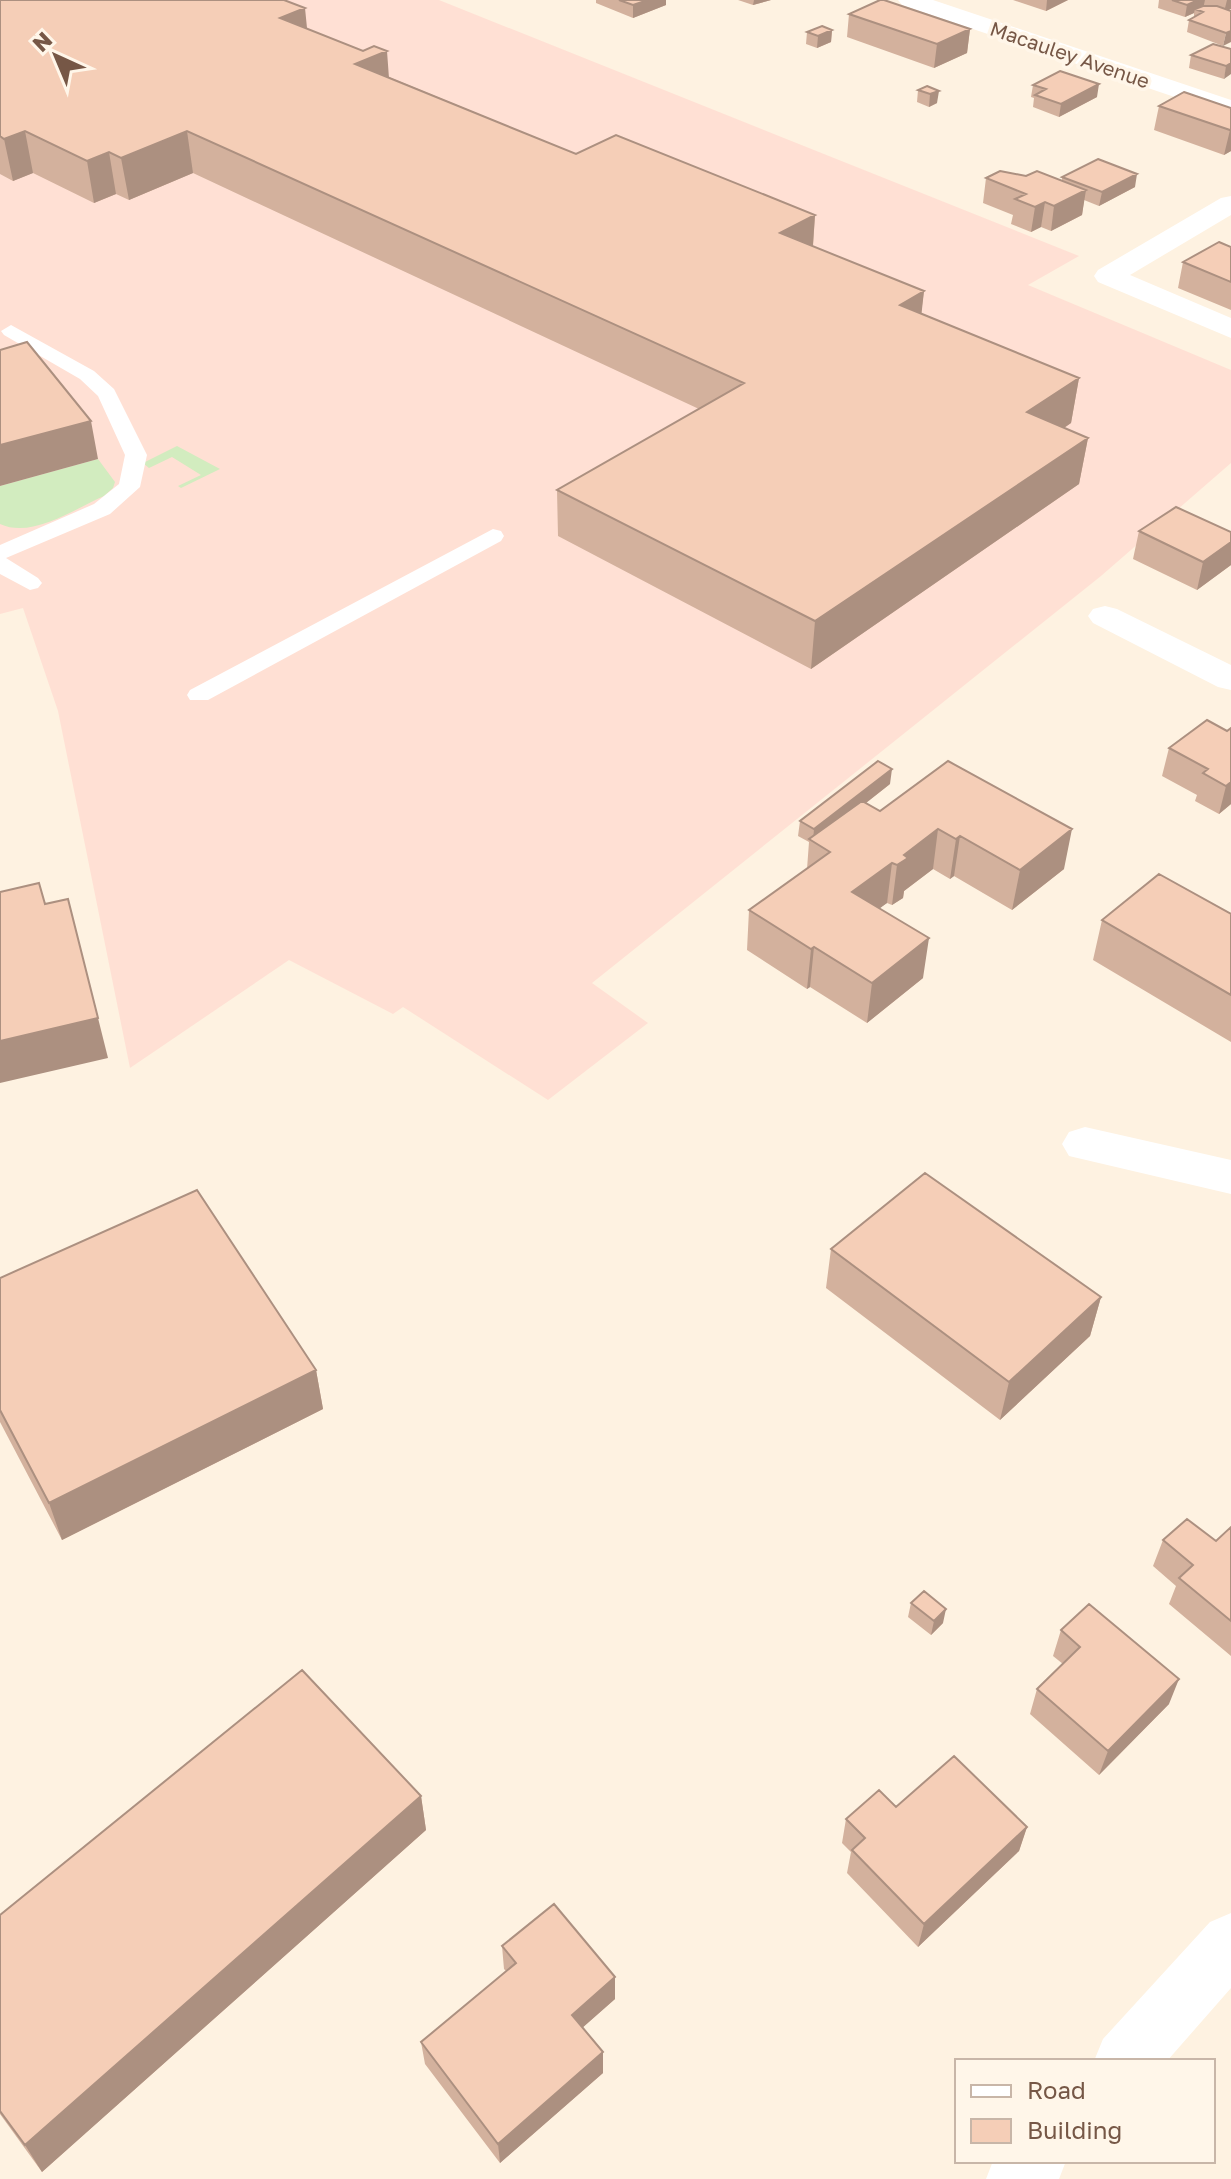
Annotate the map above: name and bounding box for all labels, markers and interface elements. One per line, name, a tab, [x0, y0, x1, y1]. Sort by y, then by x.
street label: Macauley Avenue	[987, 15, 1153, 93]
north arrow	[16, 16, 96, 96]
text: N	[26, 26, 57, 57]
legend	[955, 2059, 1215, 2163]
text: Road	[1027, 2075, 1086, 2104]
text: Building	[1027, 2115, 1122, 2144]

